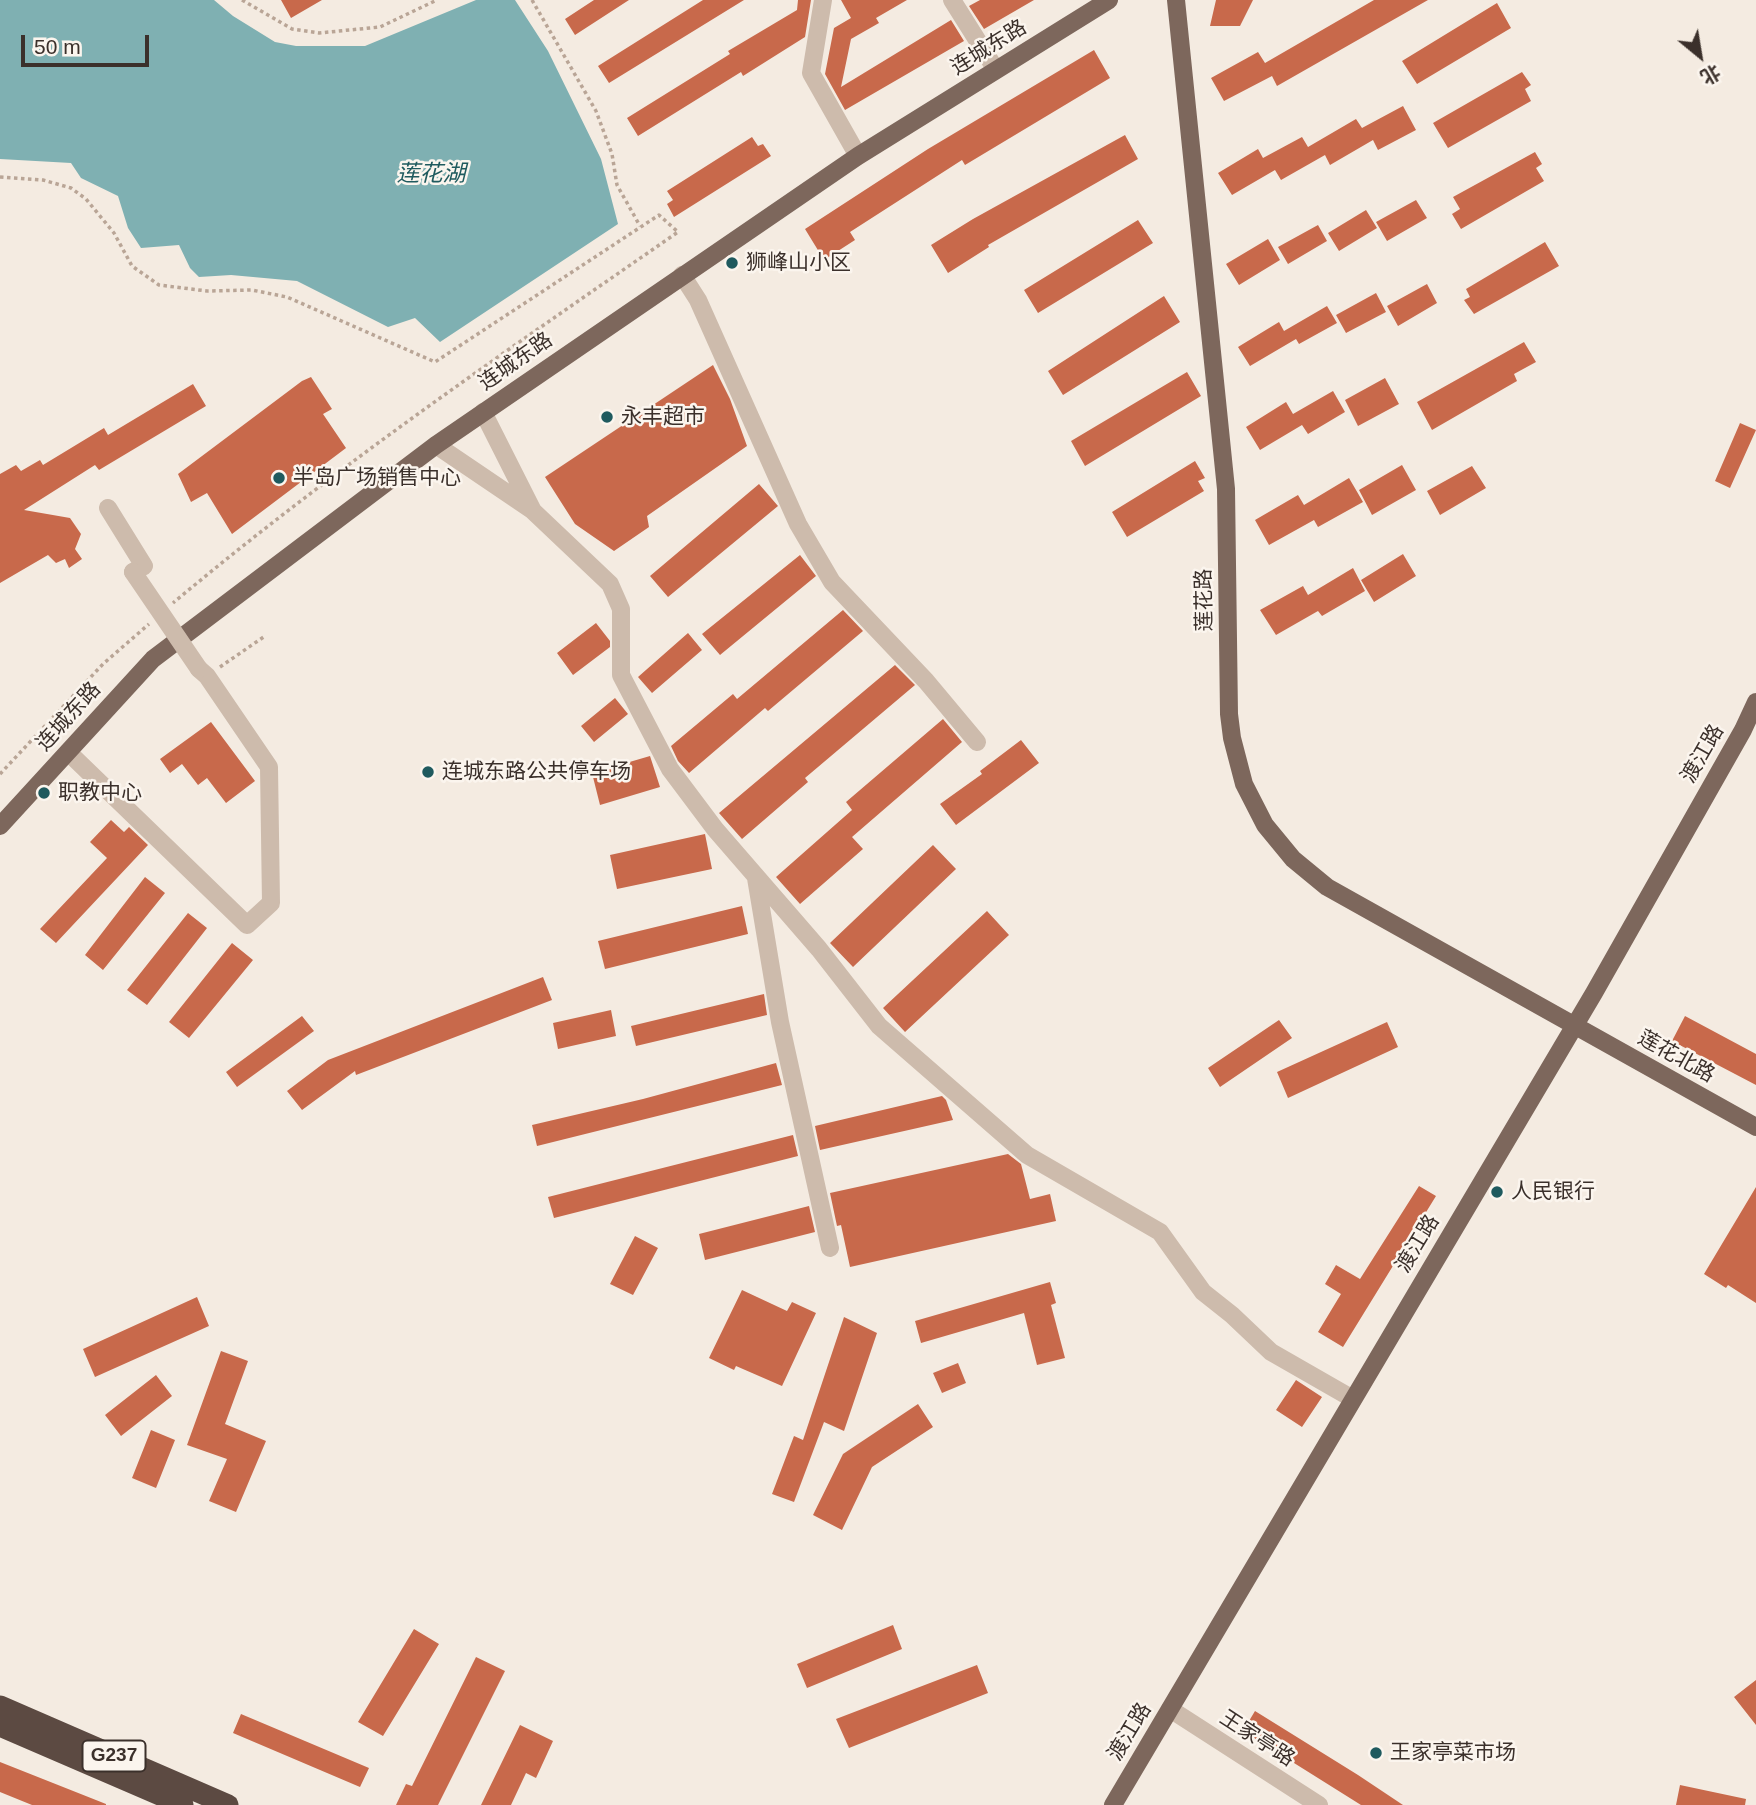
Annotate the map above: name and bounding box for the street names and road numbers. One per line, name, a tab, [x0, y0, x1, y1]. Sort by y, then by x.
street label: 连城东路	[947, 15, 1031, 81]
street label: 连城东路	[474, 328, 558, 396]
street label: 莲花路	[1192, 568, 1218, 632]
street label: 连城东路	[32, 677, 106, 757]
street label: 渡江路	[1676, 720, 1730, 788]
street label: 莲花北路	[1633, 1026, 1719, 1088]
street label: 渡江路	[1391, 1211, 1445, 1277]
street label: 渡江路	[1103, 1699, 1157, 1765]
street label: 王家亭路	[1215, 1706, 1299, 1772]
road number: G237	[82, 1740, 146, 1772]

